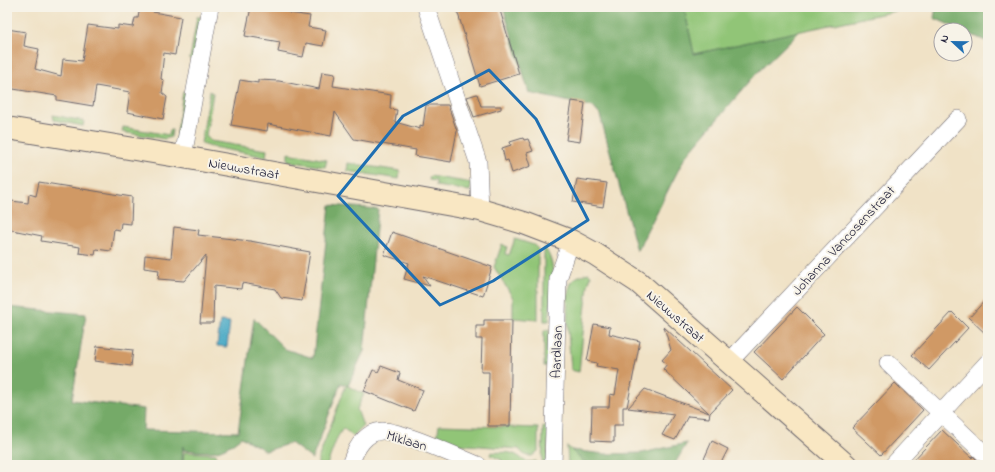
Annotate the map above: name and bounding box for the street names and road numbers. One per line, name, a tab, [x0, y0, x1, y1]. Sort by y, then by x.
street label: Nieuwstraat	[207, 153, 281, 186]
street label: Johanna Vancosenstraat	[787, 181, 901, 301]
street label: Nieuwstraat	[641, 286, 709, 349]
street label: Aardlaan	[546, 325, 569, 379]
street label: Miklaan	[384, 425, 430, 458]

